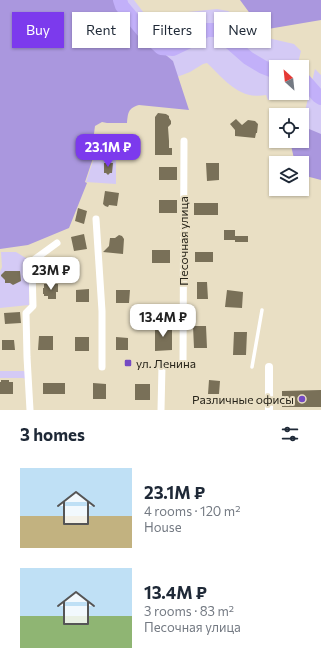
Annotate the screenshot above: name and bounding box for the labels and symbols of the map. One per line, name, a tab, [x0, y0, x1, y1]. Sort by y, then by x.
north arrow	[269, 60, 309, 100]
pin: 23.1M ₽	[71, 134, 145, 168]
street label: Песочная улица	[176, 196, 190, 286]
pin: 23M ₽	[23, 257, 79, 291]
pin: 13.4M ₽	[126, 304, 200, 338]
place label: ул. Ленина	[136, 356, 196, 370]
marker: ул. Ленина	[123, 358, 133, 368]
place label: Различные офисы	[192, 392, 294, 406]
marker: Различные офисы	[297, 394, 307, 404]

